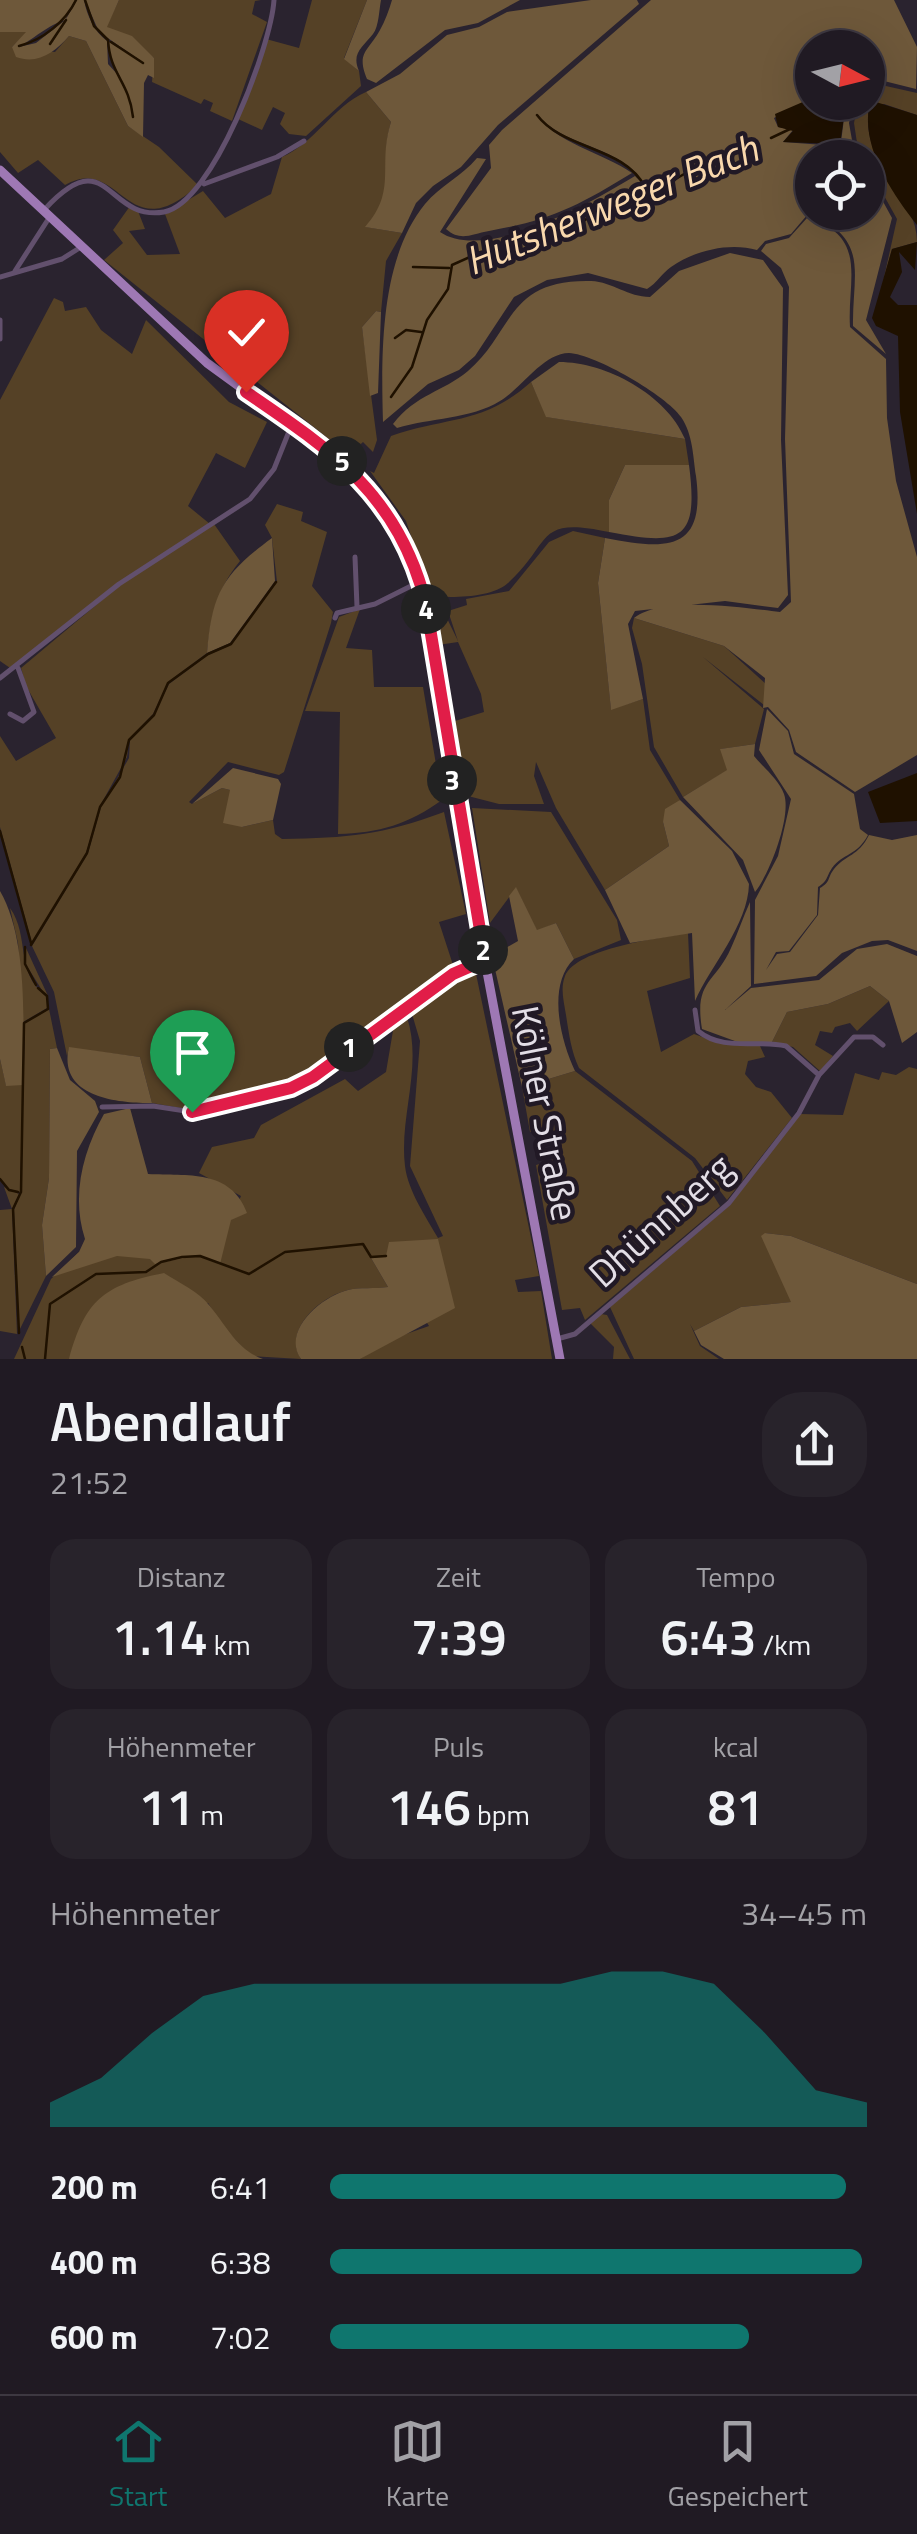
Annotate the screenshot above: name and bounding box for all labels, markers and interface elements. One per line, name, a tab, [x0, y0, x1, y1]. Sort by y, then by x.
north arrow	[795, 30, 885, 120]
map controls	[795, 30, 885, 230]
water label: Hutsherweger Bach	[455, 117, 768, 291]
button: locate	[795, 140, 885, 230]
pin	[204, 290, 289, 393]
icon: check	[219, 305, 274, 360]
pin: 5	[317, 436, 367, 486]
text: 5	[334, 439, 350, 482]
pin: 4	[401, 584, 451, 634]
text: 4	[418, 587, 434, 630]
pin: 3	[427, 755, 477, 805]
text: 3	[444, 758, 460, 801]
pin: 2	[458, 925, 508, 975]
text: 2	[475, 928, 491, 971]
street label: Kölner Straße	[497, 1001, 595, 1225]
pin	[150, 1010, 235, 1113]
pin: 1	[324, 1022, 374, 1072]
icon: arrive	[165, 1025, 220, 1080]
text: 1	[341, 1025, 357, 1068]
street label: Dhünnberg	[575, 1139, 745, 1301]
text: Abendlauf	[50, 1379, 291, 1462]
button: share	[762, 1392, 867, 1497]
text: 21:52	[50, 1458, 129, 1506]
text: Distanz	[137, 1555, 226, 1598]
text: Zeit	[436, 1555, 481, 1598]
text: Tempo	[696, 1555, 775, 1598]
text: 1.14	[112, 1598, 208, 1674]
text: 7:39	[411, 1598, 506, 1674]
text: 6:43	[661, 1598, 757, 1674]
text: km	[208, 1623, 251, 1666]
text: /km	[757, 1623, 811, 1666]
text: Höhenmeter	[107, 1725, 256, 1768]
text: Puls	[433, 1725, 484, 1768]
text: kcal	[713, 1725, 759, 1768]
text: 11	[138, 1768, 194, 1844]
text: 146	[387, 1768, 471, 1844]
text: 81	[708, 1768, 764, 1844]
text: m	[194, 1793, 224, 1836]
text: bpm	[471, 1793, 530, 1836]
text: Höhenmeter	[50, 1889, 220, 1937]
text: 34–45 m	[741, 1889, 867, 1937]
text: 200 m	[50, 2163, 138, 2211]
text: 6:41	[210, 2163, 271, 2211]
text: 400 m	[50, 2238, 138, 2286]
text: 6:38	[210, 2238, 271, 2286]
text: 600 m	[50, 2313, 138, 2361]
text: 7:02	[210, 2313, 271, 2361]
tab: Start	[109, 2414, 167, 2517]
tab: Karte	[386, 2414, 449, 2517]
tab: Gespeichert	[668, 2414, 808, 2517]

